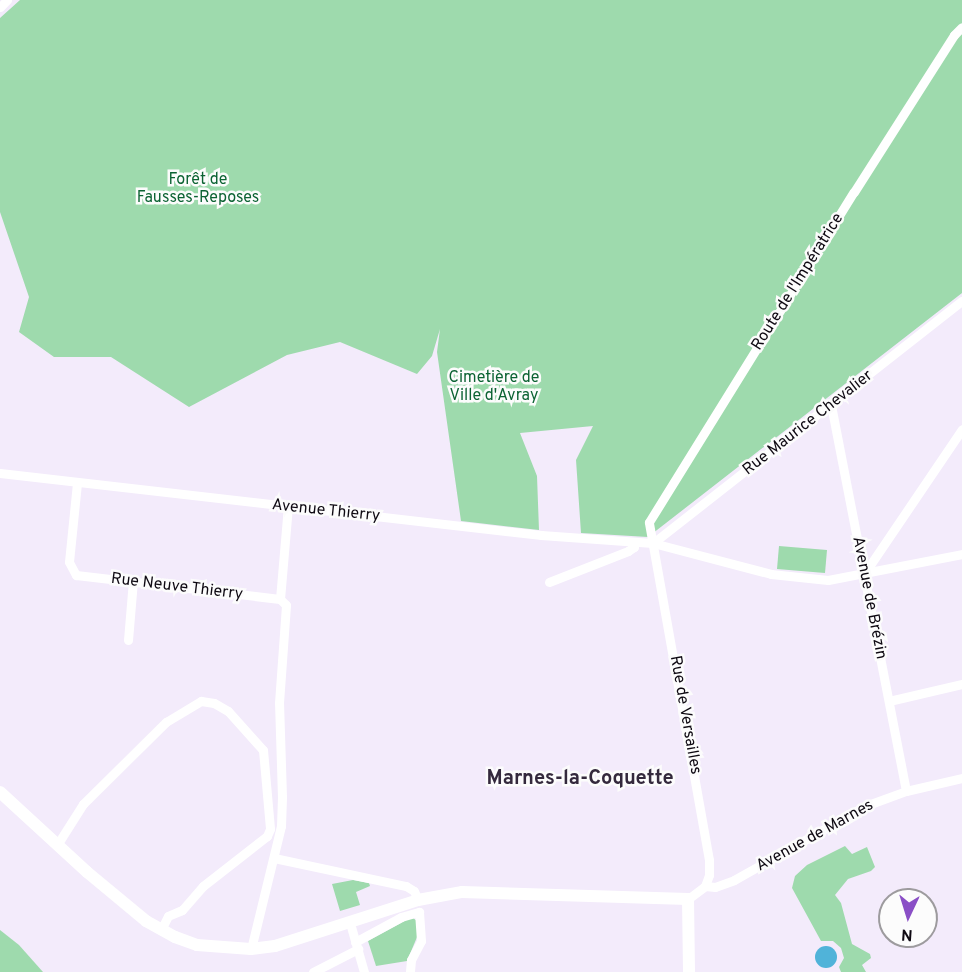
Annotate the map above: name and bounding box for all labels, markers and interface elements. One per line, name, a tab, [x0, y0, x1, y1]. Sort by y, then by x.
park label: Forêt de Fausses-Reposes	[137, 170, 259, 208]
street label: Route de l'Impératrice	[748, 210, 848, 354]
street label: Rue Maurice Chevalier	[739, 366, 877, 480]
park label: Cimetière de Ville d'Avray	[449, 368, 539, 406]
street label: Avenue Thierry	[271, 496, 381, 526]
street label: Avenue de Brézin	[848, 535, 890, 661]
street label: Rue Neuve Thierry	[110, 569, 244, 605]
street label: Rue de Versailles	[665, 654, 705, 776]
district label: Marnes-la-Coquette	[486, 767, 674, 791]
street label: Avenue de Marnes	[753, 796, 877, 876]
north arrow	[878, 888, 938, 948]
text: N	[900, 924, 913, 944]

